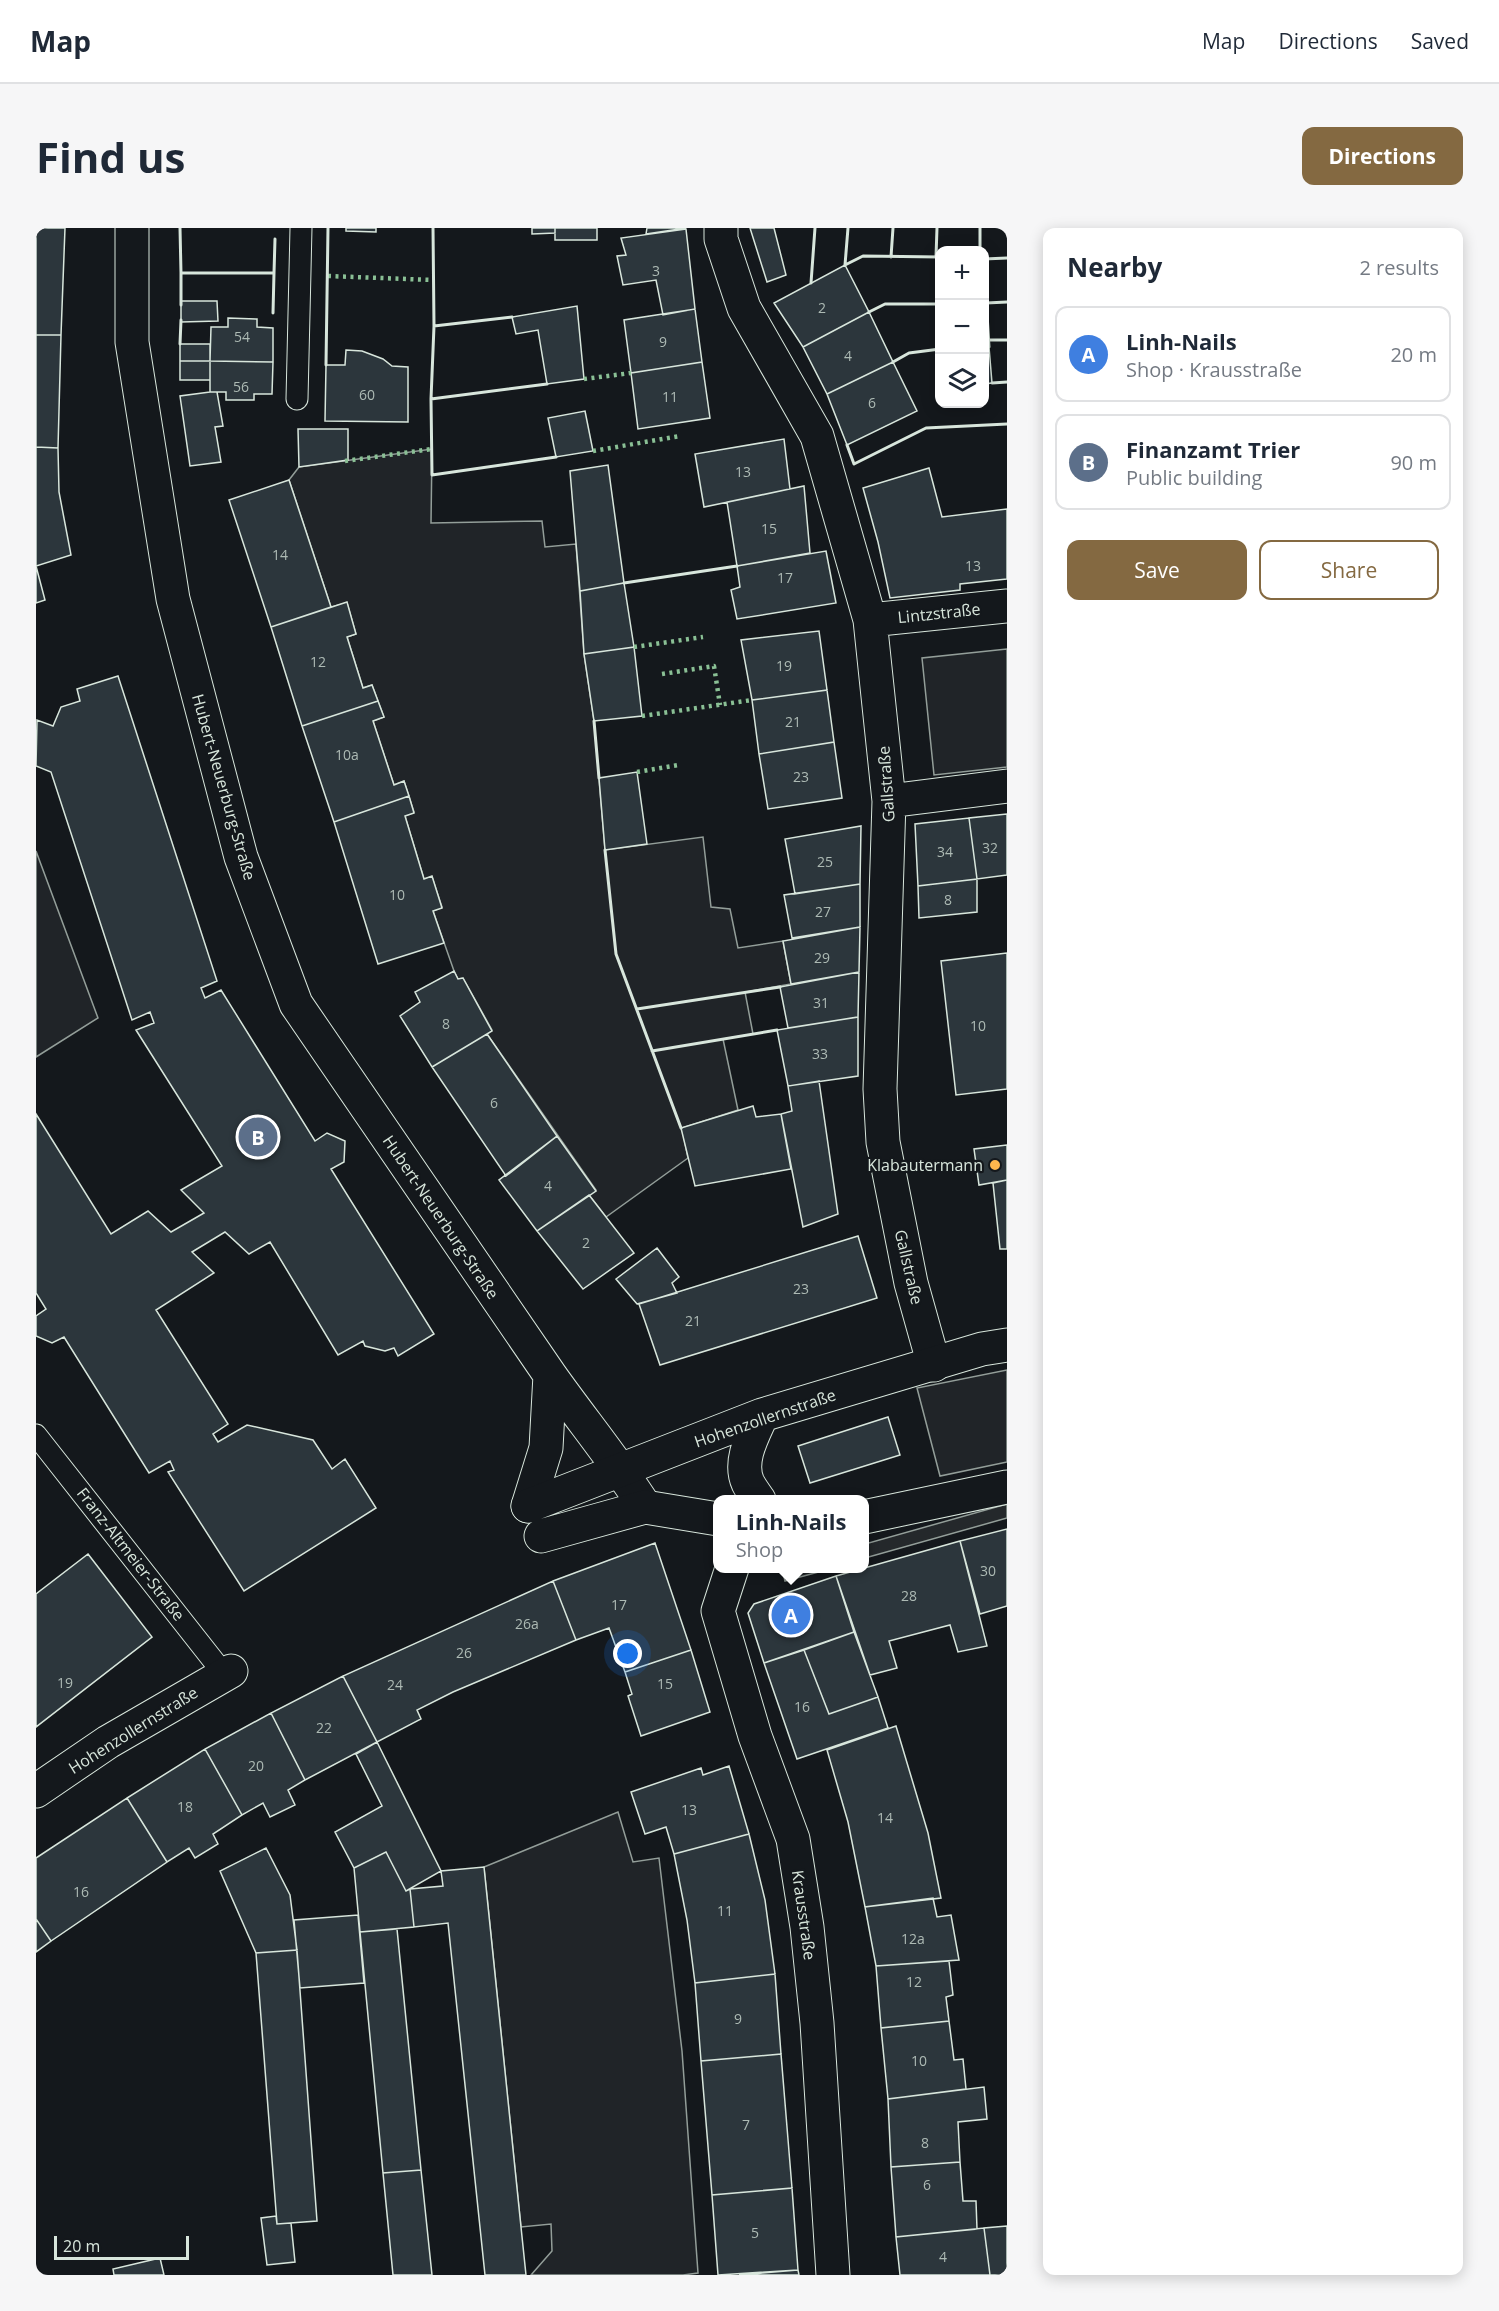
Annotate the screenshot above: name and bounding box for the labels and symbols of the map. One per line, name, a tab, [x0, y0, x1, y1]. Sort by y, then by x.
house number: 3	[652, 261, 660, 280]
house number: 2	[818, 298, 826, 317]
house number: 54	[234, 327, 250, 346]
house number: 9	[659, 332, 667, 351]
house number: 4	[844, 346, 852, 365]
house number: 56	[233, 377, 249, 396]
house number: 60	[359, 385, 375, 404]
house number: 11	[662, 387, 678, 406]
house number: 6	[868, 393, 876, 412]
house number: 13	[735, 462, 751, 481]
house number: 15	[761, 519, 777, 538]
house number: 14	[272, 545, 288, 564]
house number: 13	[965, 556, 981, 575]
house number: 17	[777, 568, 793, 587]
street label: Lintzstraße	[897, 598, 981, 628]
house number: 12	[310, 652, 326, 671]
house number: 19	[776, 656, 792, 675]
street label: Hubert-Neuerburg-Straße	[187, 691, 261, 883]
house number: 21	[785, 712, 801, 731]
house number: 10a	[335, 745, 359, 764]
street label: Gallstraße	[872, 745, 900, 823]
house number: 23	[793, 767, 809, 786]
house number: 32	[982, 838, 998, 857]
house number: 34	[937, 842, 953, 861]
house number: 25	[817, 852, 833, 871]
house number: 10	[389, 885, 405, 904]
house number: 8	[944, 890, 952, 909]
house number: 27	[815, 902, 831, 921]
house number: 29	[814, 948, 830, 967]
house number: 31	[813, 993, 829, 1012]
house number: 8	[442, 1014, 450, 1033]
house number: 10	[970, 1016, 986, 1035]
house number: 33	[812, 1044, 828, 1063]
house number: 6	[490, 1093, 498, 1112]
pin: B	[238, 1114, 278, 1160]
street label: Hubert-Neuerburg-Straße	[378, 1131, 504, 1303]
place label: Klabautermann	[867, 1154, 983, 1176]
marker: Klabautermann	[988, 1158, 1002, 1172]
house number: 4	[544, 1176, 552, 1195]
street label: Gallstraße	[890, 1227, 928, 1307]
house number: 2	[582, 1233, 590, 1252]
house number: 23	[793, 1279, 809, 1298]
house number: 21	[685, 1311, 701, 1330]
street label: Hohenzollernstraße	[691, 1383, 839, 1453]
street label: Franz-Altmeier-Straße	[72, 1483, 190, 1625]
house number: 30	[980, 1561, 996, 1580]
house number: 28	[901, 1586, 917, 1605]
pin: A	[772, 1592, 810, 1638]
house number: 17	[611, 1595, 627, 1614]
house number: 26a	[515, 1614, 539, 1633]
your location	[613, 1639, 642, 1668]
house number: 26	[456, 1643, 472, 1662]
house number: 19	[57, 1673, 73, 1692]
house number: 15	[657, 1674, 673, 1693]
house number: 24	[387, 1675, 403, 1694]
street label: Hohenzollernstraße	[64, 1681, 202, 1779]
house number: 16	[794, 1697, 810, 1716]
house number: 22	[316, 1718, 332, 1737]
house number: 20	[248, 1756, 264, 1775]
house number: 18	[177, 1797, 193, 1816]
house number: 13	[681, 1800, 697, 1819]
house number: 14	[877, 1808, 893, 1827]
street label: Krausstraße	[787, 1869, 821, 1961]
house number: 16	[73, 1882, 89, 1901]
house number: 11	[717, 1901, 733, 1920]
house number: 12a	[901, 1929, 925, 1948]
house number: 12	[906, 1972, 922, 1991]
house number: 9	[734, 2009, 742, 2028]
house number: 10	[911, 2051, 927, 2070]
house number: 7	[742, 2115, 750, 2134]
house number: 8	[921, 2133, 929, 2152]
house number: 6	[923, 2175, 931, 2194]
house number: 5	[751, 2223, 759, 2242]
scale bar	[54, 2233, 189, 2260]
house number: 4	[939, 2247, 947, 2266]

